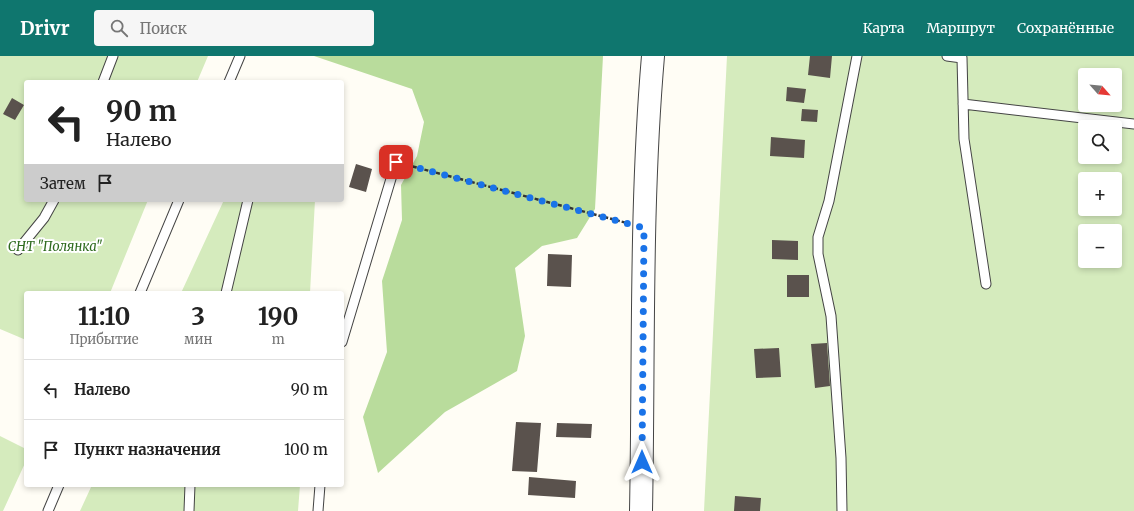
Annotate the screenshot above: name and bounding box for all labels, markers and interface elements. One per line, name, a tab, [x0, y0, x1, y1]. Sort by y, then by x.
search box	[94, 10, 374, 46]
text: Drivr	[20, 16, 70, 40]
icon: search	[108, 17, 130, 39]
text: Поиск	[140, 19, 187, 38]
text: Карта	[863, 19, 904, 37]
text: Маршрут	[926, 19, 995, 37]
text: Сохранённые	[1017, 19, 1114, 37]
north arrow	[1078, 68, 1122, 112]
map controls	[1078, 68, 1122, 268]
text: 90 m	[106, 93, 177, 129]
icon: left	[40, 96, 92, 148]
button: search	[1078, 120, 1122, 164]
text: Налево	[106, 128, 172, 151]
pin	[379, 145, 413, 179]
icon: arrive	[385, 151, 407, 173]
icon: arrive	[94, 172, 116, 194]
button: +	[1078, 172, 1122, 216]
text: Затем	[40, 174, 86, 193]
button: −	[1078, 224, 1122, 268]
park label: СНТ "Полянка"	[8, 238, 103, 255]
text: 11:10	[78, 301, 130, 332]
text: 3	[191, 301, 205, 332]
text: 190	[258, 301, 299, 332]
text: Прибытие	[69, 331, 139, 348]
text: мин	[184, 331, 212, 348]
text: m	[272, 331, 285, 348]
icon: left	[40, 379, 62, 401]
text: Налево	[74, 380, 130, 399]
text: 90 m	[291, 380, 328, 399]
icon: arrive	[40, 439, 62, 461]
text: Пункт назначения	[74, 440, 221, 459]
text: 100 m	[284, 440, 328, 459]
position arrow	[621, 441, 663, 483]

